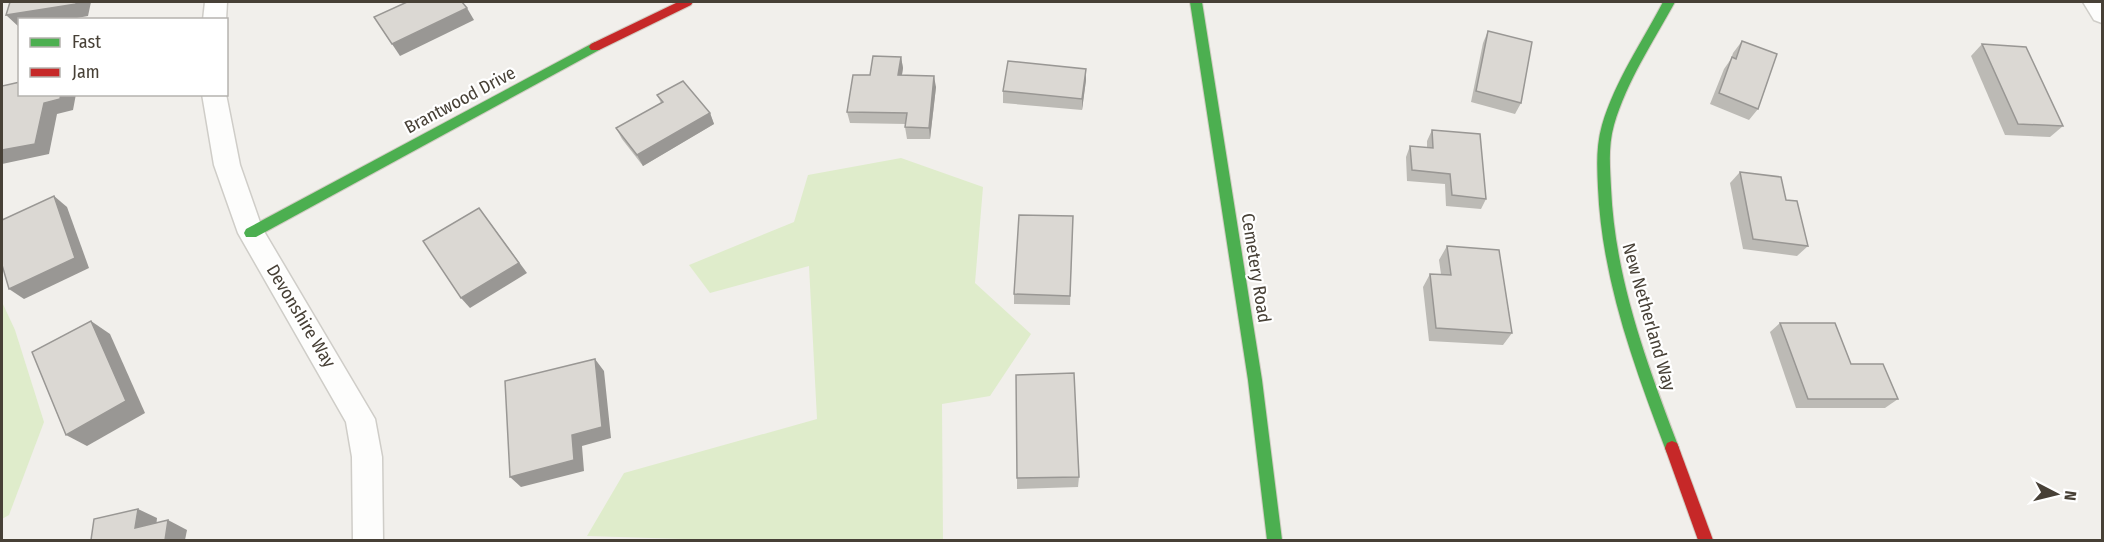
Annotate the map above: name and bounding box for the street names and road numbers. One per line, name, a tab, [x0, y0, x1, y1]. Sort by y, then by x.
street label: Brantwood Drive	[401, 61, 519, 138]
street label: Cemetery Road	[1236, 212, 1276, 324]
street label: New Netherland Way	[1617, 241, 1681, 393]
street label: Devonshire Way	[262, 260, 340, 372]

